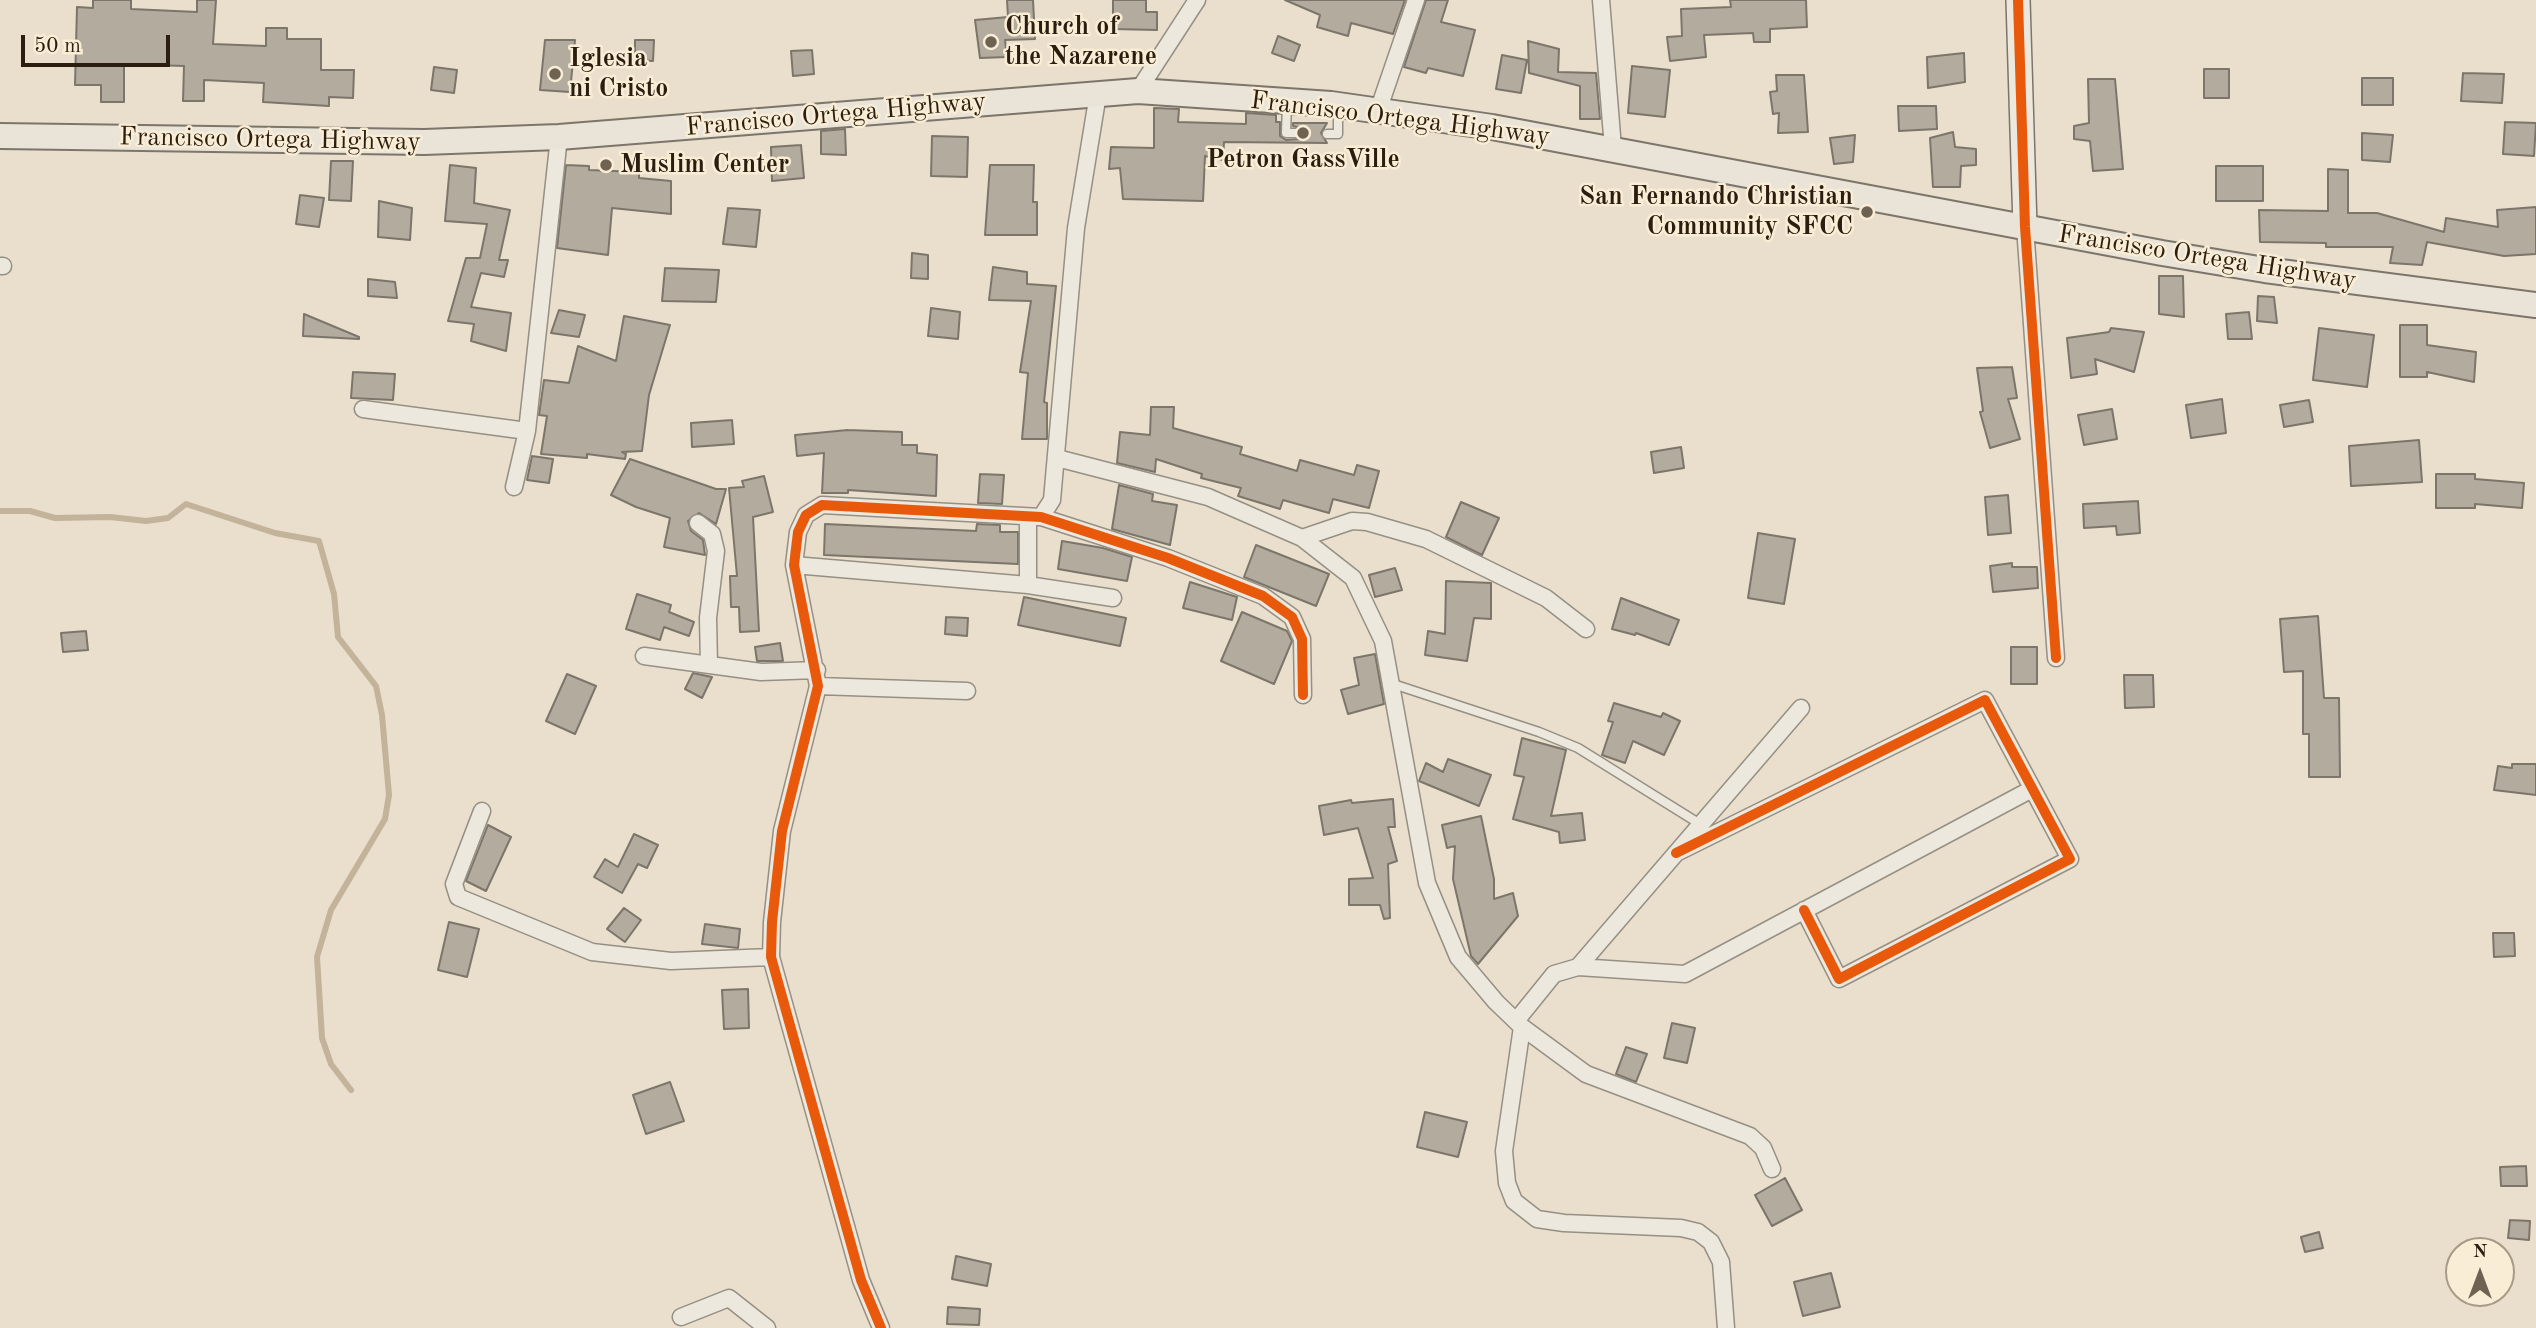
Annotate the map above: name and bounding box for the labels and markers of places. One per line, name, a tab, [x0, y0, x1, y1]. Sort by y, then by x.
place label: Church of the Nazarene	[1005, 11, 1157, 72]
marker: Church of the Nazarene	[983, 34, 999, 50]
place label: Iglesia ni Cristo	[569, 43, 668, 104]
marker: Iglesia ni Cristo	[547, 66, 563, 82]
marker: Petron GassVille	[1295, 125, 1311, 141]
place label: Petron GassVille	[1206, 144, 1400, 176]
place label: Muslim Center	[620, 149, 789, 181]
marker: Muslim Center	[598, 157, 614, 173]
place label: San Fernando Christian Community SFCC	[1579, 181, 1853, 242]
marker: San Fernando Christian Community SFCC	[1859, 204, 1875, 220]

